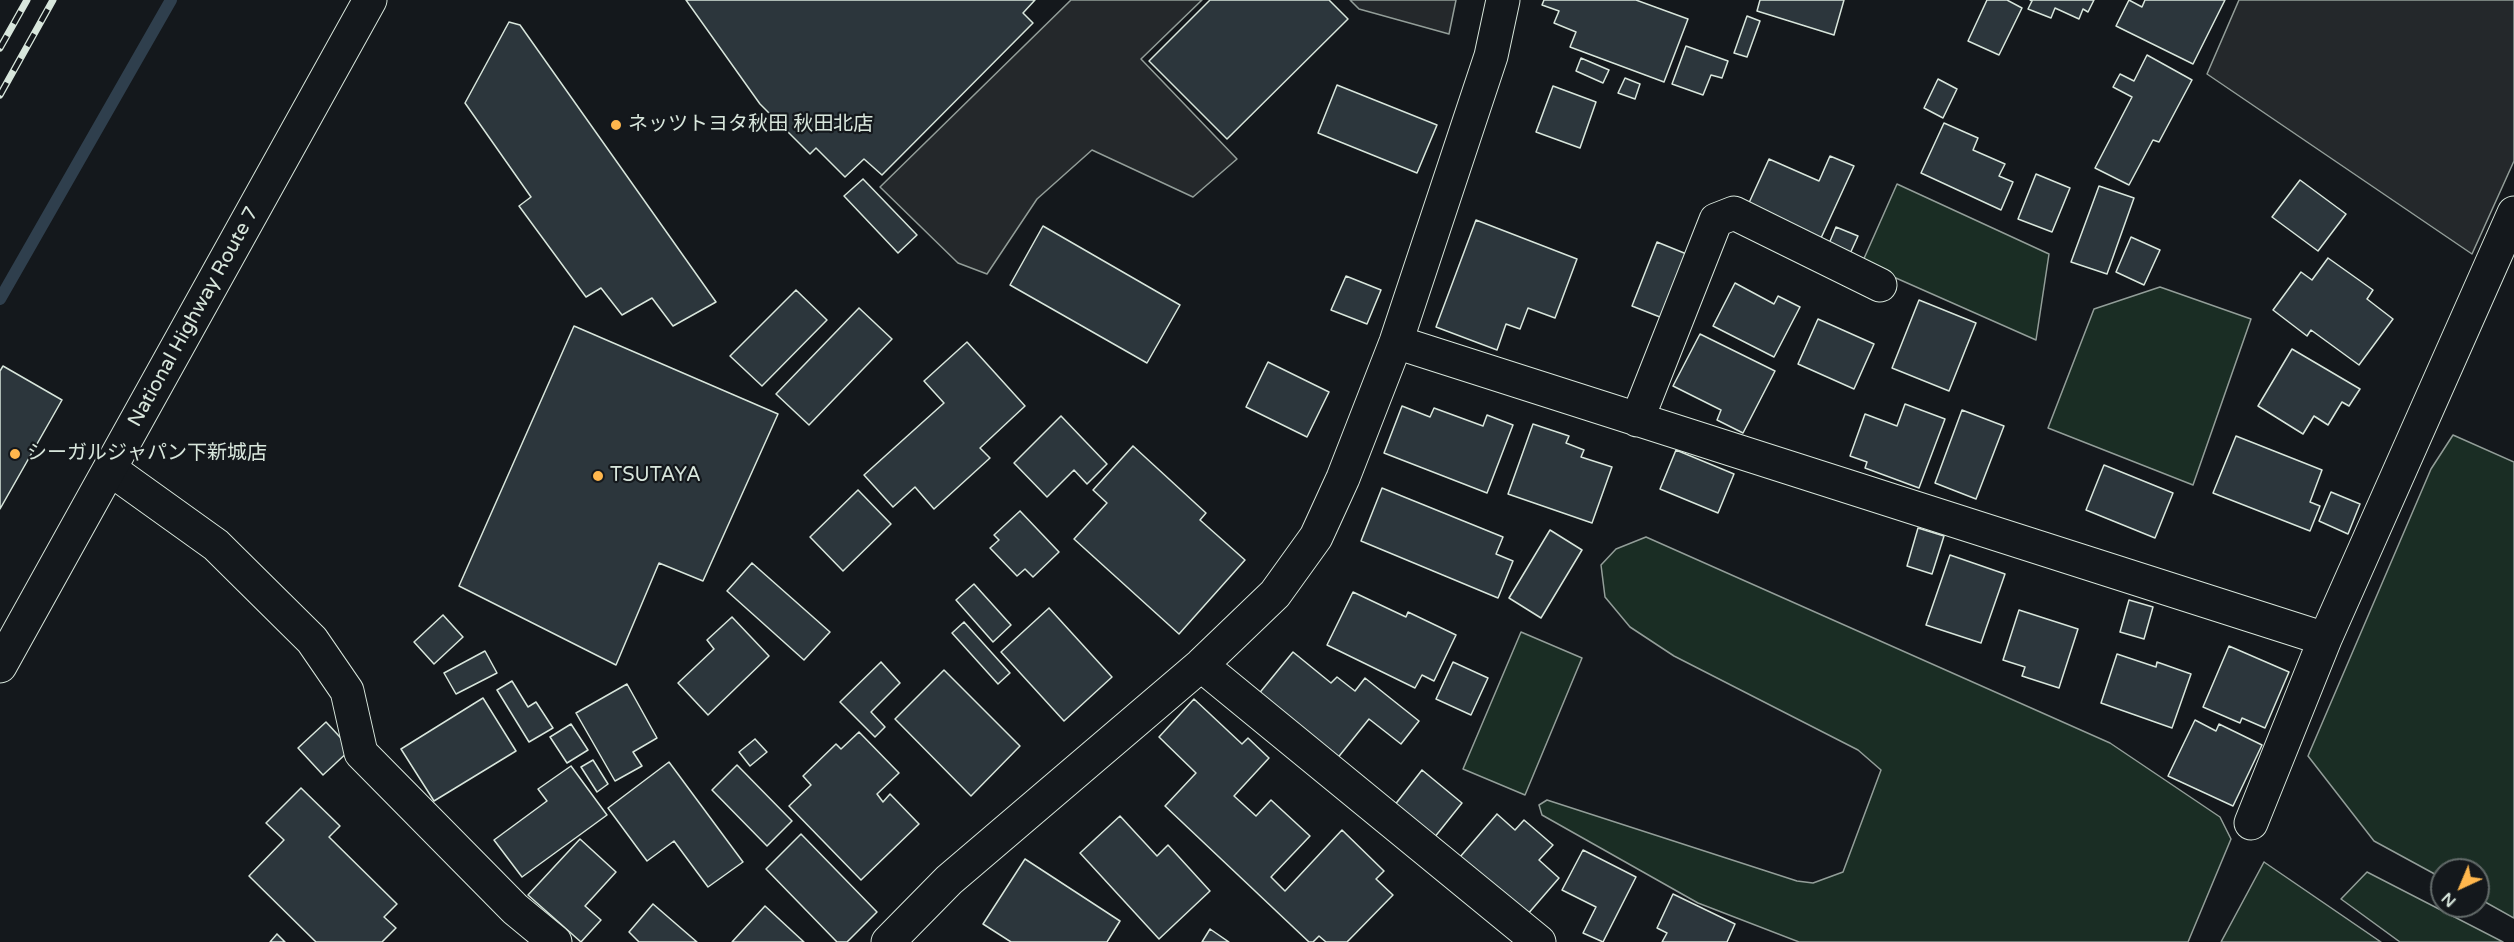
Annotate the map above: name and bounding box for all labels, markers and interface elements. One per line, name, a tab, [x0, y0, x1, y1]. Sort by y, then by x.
place label: ネッツトヨタ秋田 秋田北店	[628, 113, 873, 137]
marker: ネッツトヨタ秋田 秋田北店	[609, 118, 623, 132]
street label: National Highway Route 7	[123, 203, 265, 431]
place label: シーガルジャパン下新城店	[27, 442, 267, 466]
marker: シーガルジャパン下新城店	[8, 447, 22, 461]
place label: TSUTAYA	[610, 464, 701, 488]
marker: TSUTAYA	[591, 469, 605, 483]
north arrow	[2430, 858, 2490, 918]
text: N	[2437, 888, 2460, 911]

